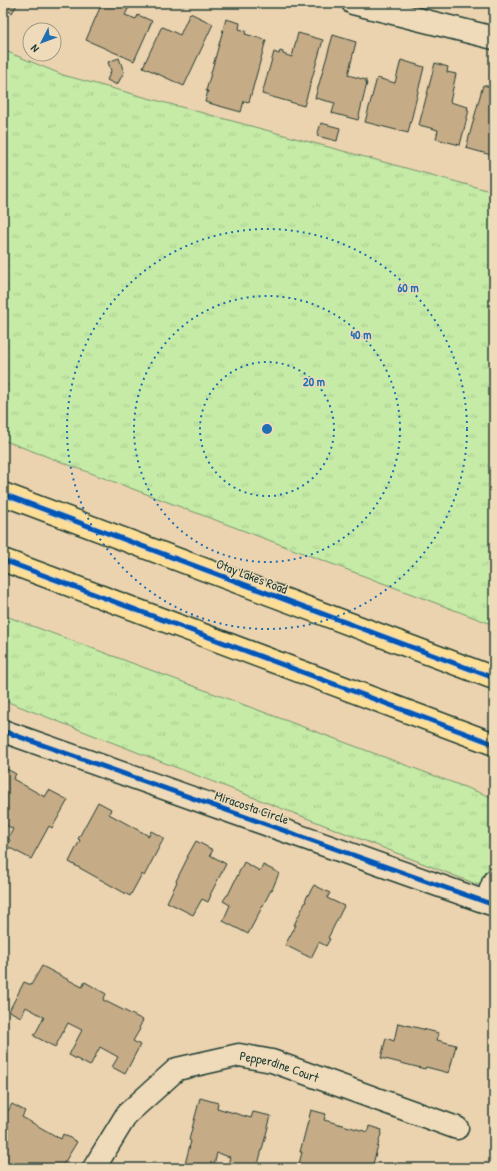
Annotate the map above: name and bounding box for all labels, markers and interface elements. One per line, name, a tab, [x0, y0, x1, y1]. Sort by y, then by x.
north arrow	[22, 22, 62, 62]
text: N	[27, 42, 42, 56]
text: 60 m	[397, 279, 419, 296]
text: 40 m	[351, 326, 371, 343]
text: 20 m	[303, 373, 325, 390]
centre of rings	[260, 422, 274, 436]
street label: Otay Lakes Road	[214, 554, 290, 598]
street label: Miracosta Circle	[213, 786, 291, 828]
street label: Pepperdine Court	[238, 1046, 322, 1086]

